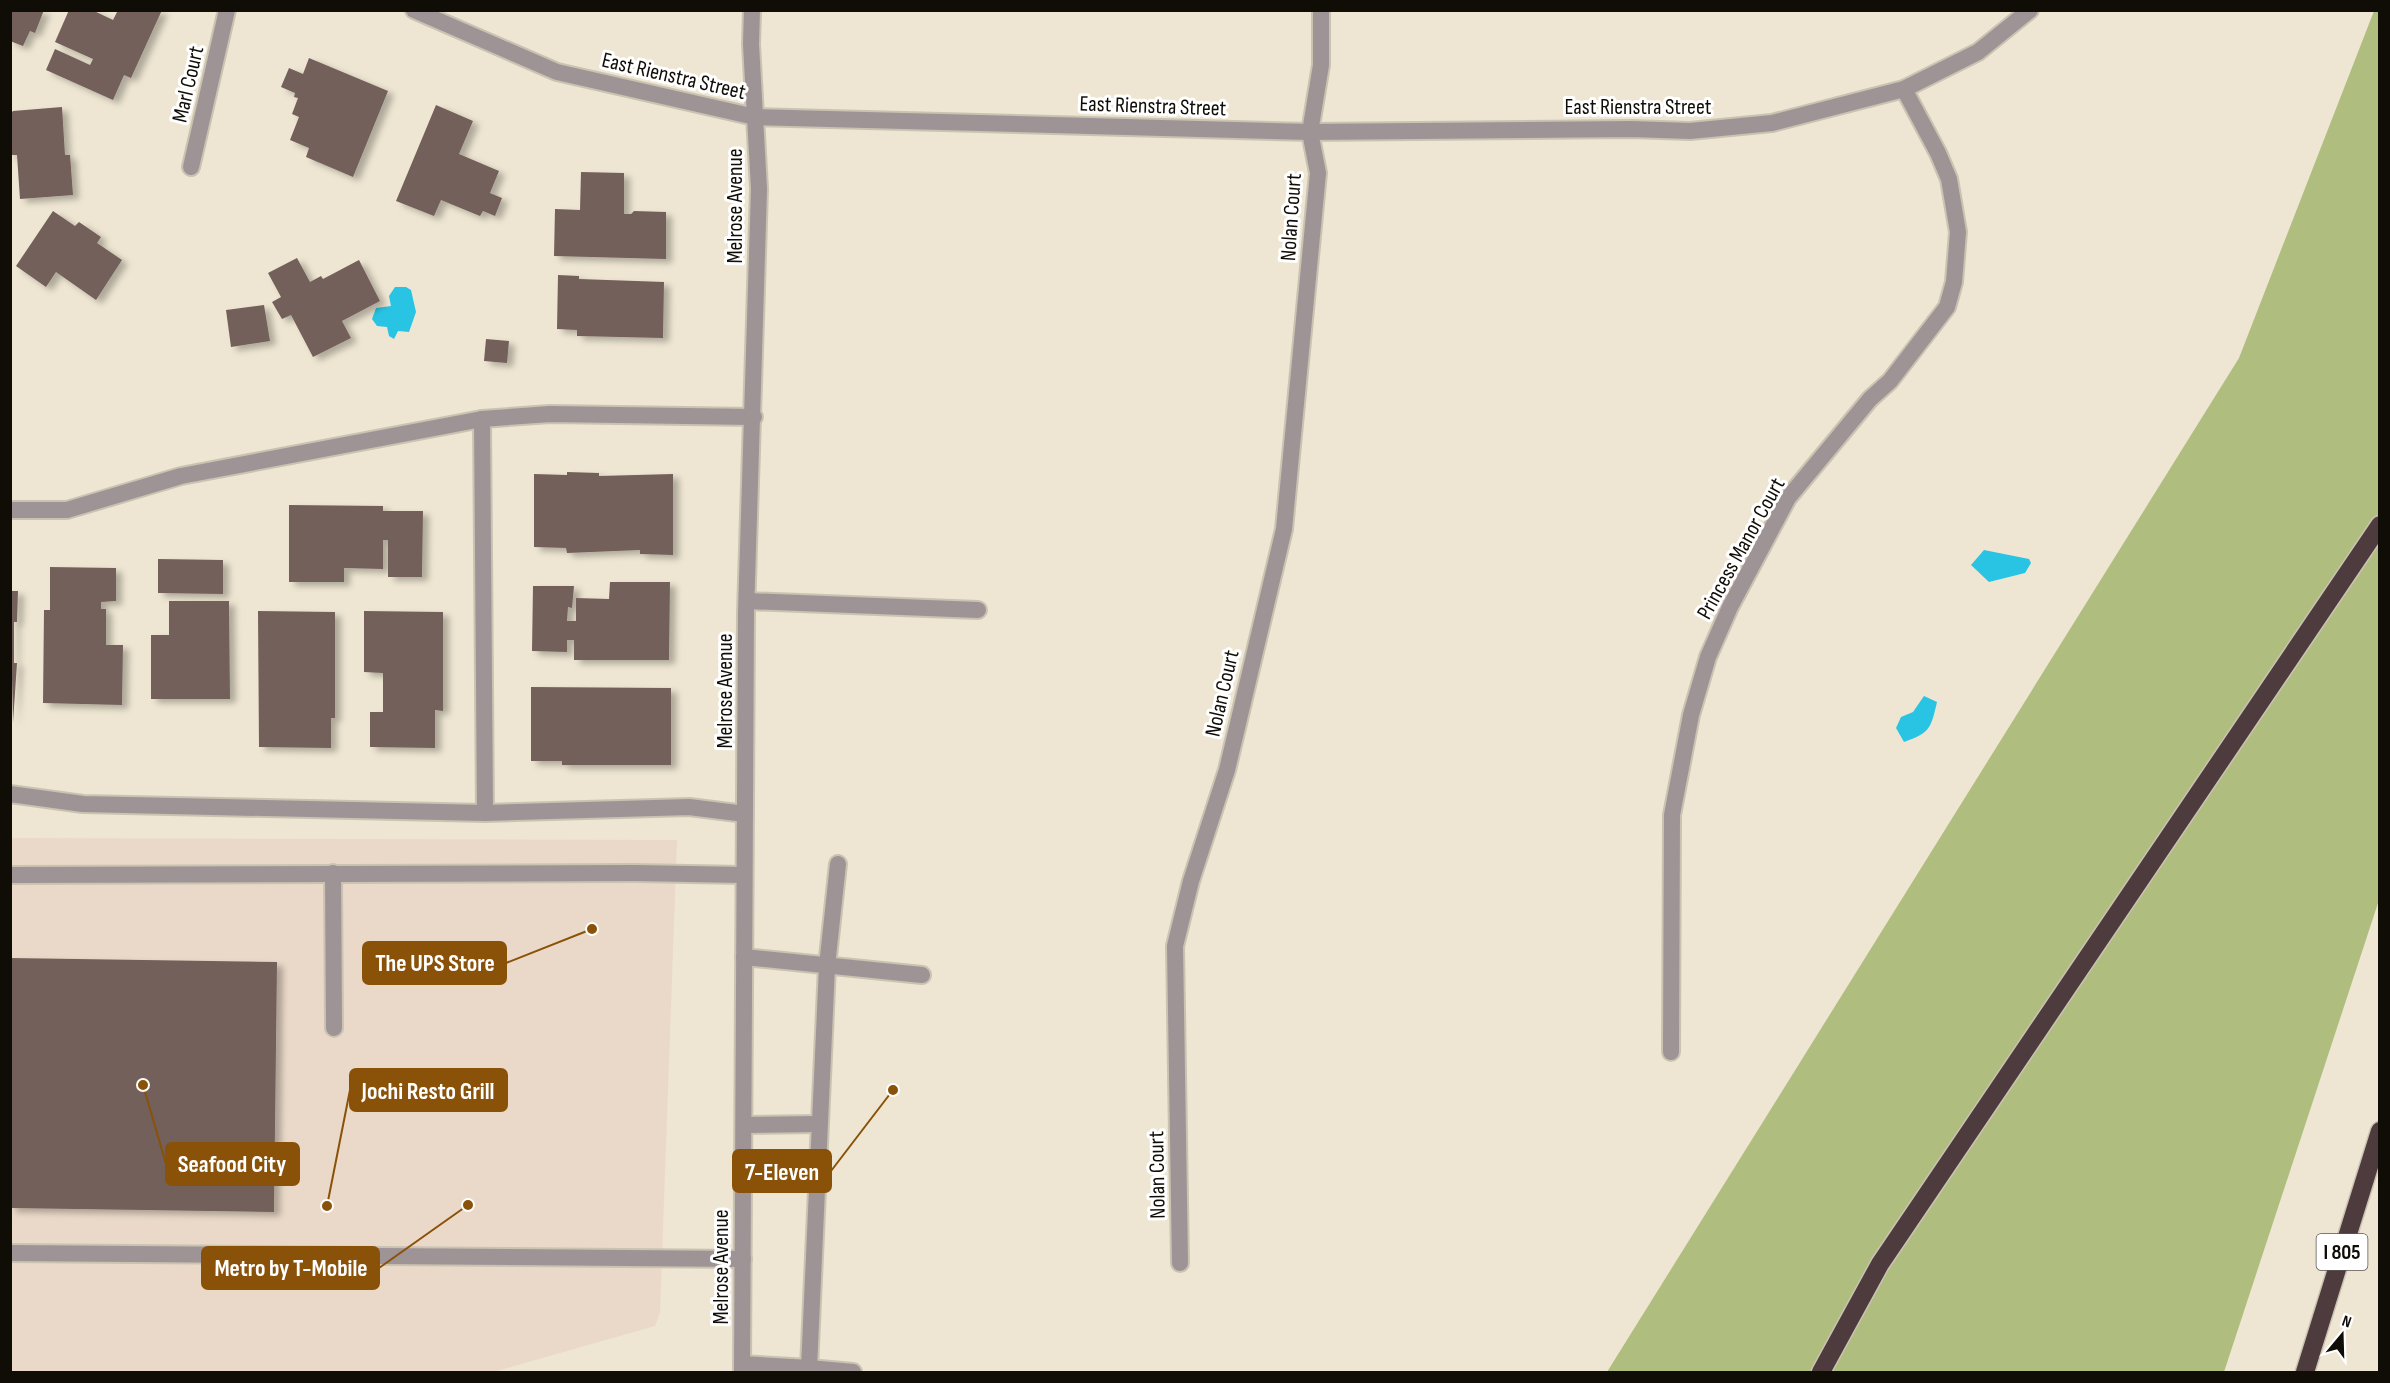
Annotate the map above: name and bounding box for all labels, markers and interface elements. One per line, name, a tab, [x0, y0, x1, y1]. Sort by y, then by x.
street label: Marl Court	[167, 43, 210, 125]
street label: East Rienstra Street	[599, 47, 748, 106]
street label: East Rienstra Street	[1079, 90, 1227, 123]
street label: East Rienstra Street	[1565, 94, 1712, 121]
street label: Melrose Avenue	[722, 148, 749, 264]
street label: Nolan Court	[1275, 172, 1308, 262]
street label: Princess Manor Court	[1691, 473, 1791, 624]
street label: Melrose Avenue	[712, 633, 739, 749]
street label: Nolan Court	[1199, 647, 1246, 739]
callout: The UPS Store	[363, 942, 506, 984]
text: The UPS Store	[375, 949, 495, 978]
callout: Jochi Resto Grill	[350, 1069, 507, 1111]
text: Jochi Resto Grill	[361, 1077, 494, 1106]
street label: Nolan Court	[1143, 1131, 1172, 1219]
callout: Seafood City	[166, 1143, 299, 1185]
text: Seafood City	[178, 1150, 286, 1179]
callout: 7-Eleven	[733, 1150, 831, 1192]
text: 7-Eleven	[745, 1158, 819, 1187]
street label: Melrose Avenue	[708, 1209, 735, 1325]
road number: I 805	[2316, 1234, 2368, 1270]
callout: Metro by T-Mobile	[202, 1247, 379, 1289]
text: Metro by T-Mobile	[214, 1254, 368, 1283]
north arrow	[2312, 1305, 2372, 1365]
text: N	[2339, 1312, 2354, 1333]

